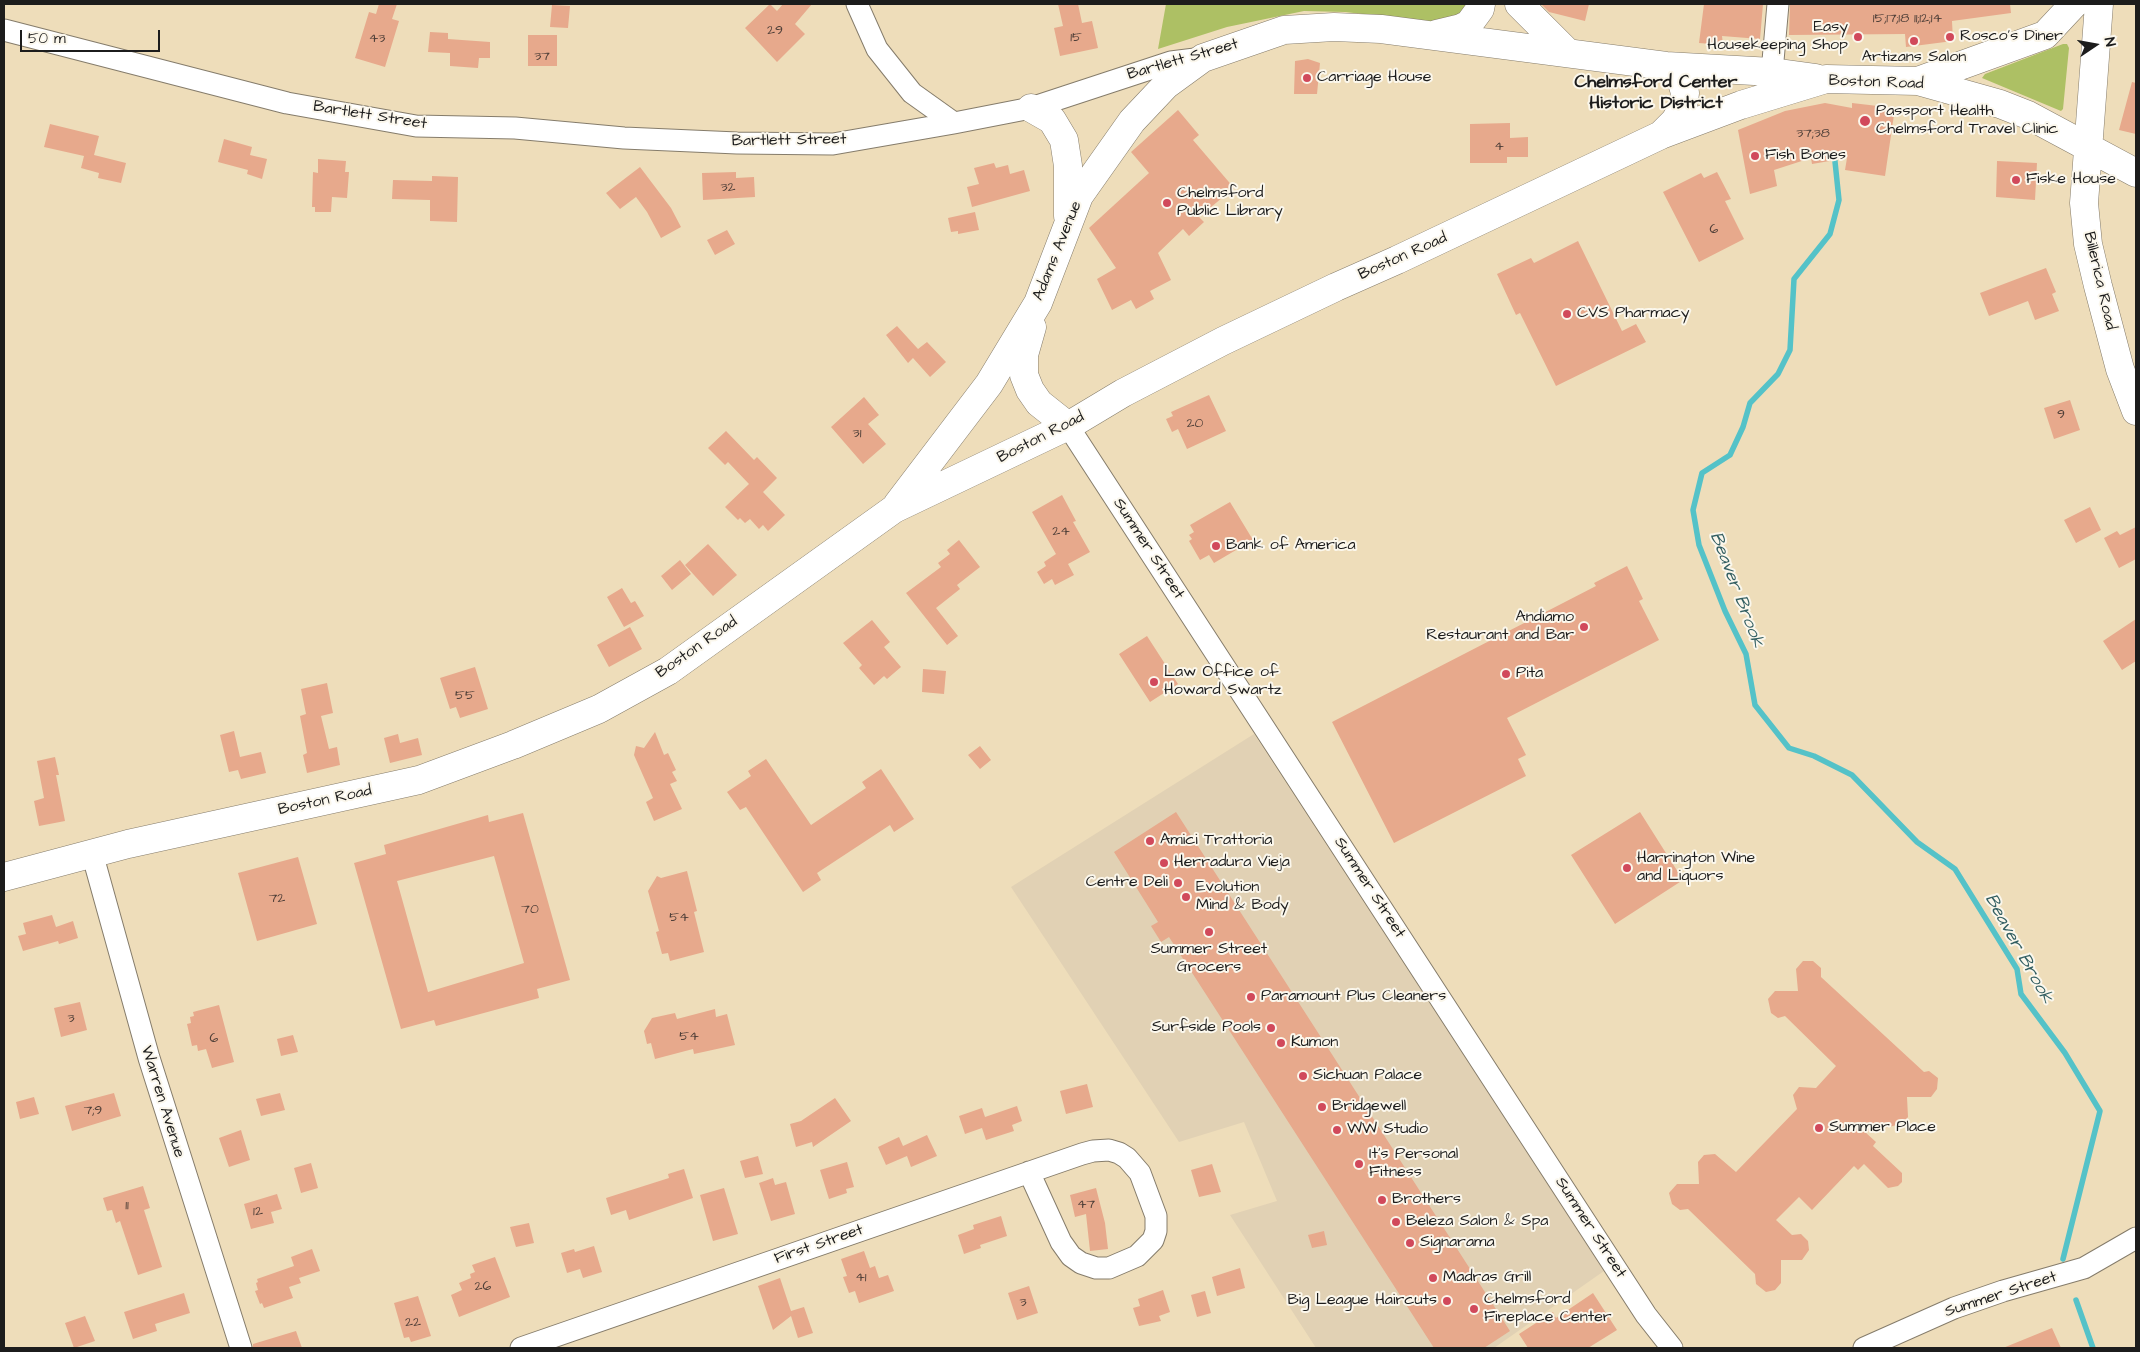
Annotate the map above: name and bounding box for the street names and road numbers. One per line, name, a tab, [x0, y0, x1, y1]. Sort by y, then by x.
street label: Bartlett Street	[1125, 35, 1241, 85]
street label: Boston Road	[1828, 72, 1924, 94]
street label: Bartlett Street	[312, 98, 428, 134]
street label: Bartlett Street	[731, 130, 847, 152]
street label: Adams Avenue	[1029, 199, 1087, 303]
street label: Boston Road	[1356, 229, 1450, 285]
street label: Billerica Road	[2078, 230, 2120, 332]
street label: Boston Road	[994, 408, 1088, 468]
street label: Summer Street	[1108, 495, 1188, 603]
street label: Boston Road	[653, 613, 741, 683]
street label: Boston Road	[277, 782, 373, 820]
street label: Summer Street	[1329, 834, 1409, 942]
street label: Warren Avenue	[136, 1044, 188, 1160]
street label: Summer Street	[1550, 1174, 1630, 1282]
street label: First Street	[772, 1221, 866, 1269]
street label: Summer Street	[1943, 1268, 2059, 1322]

